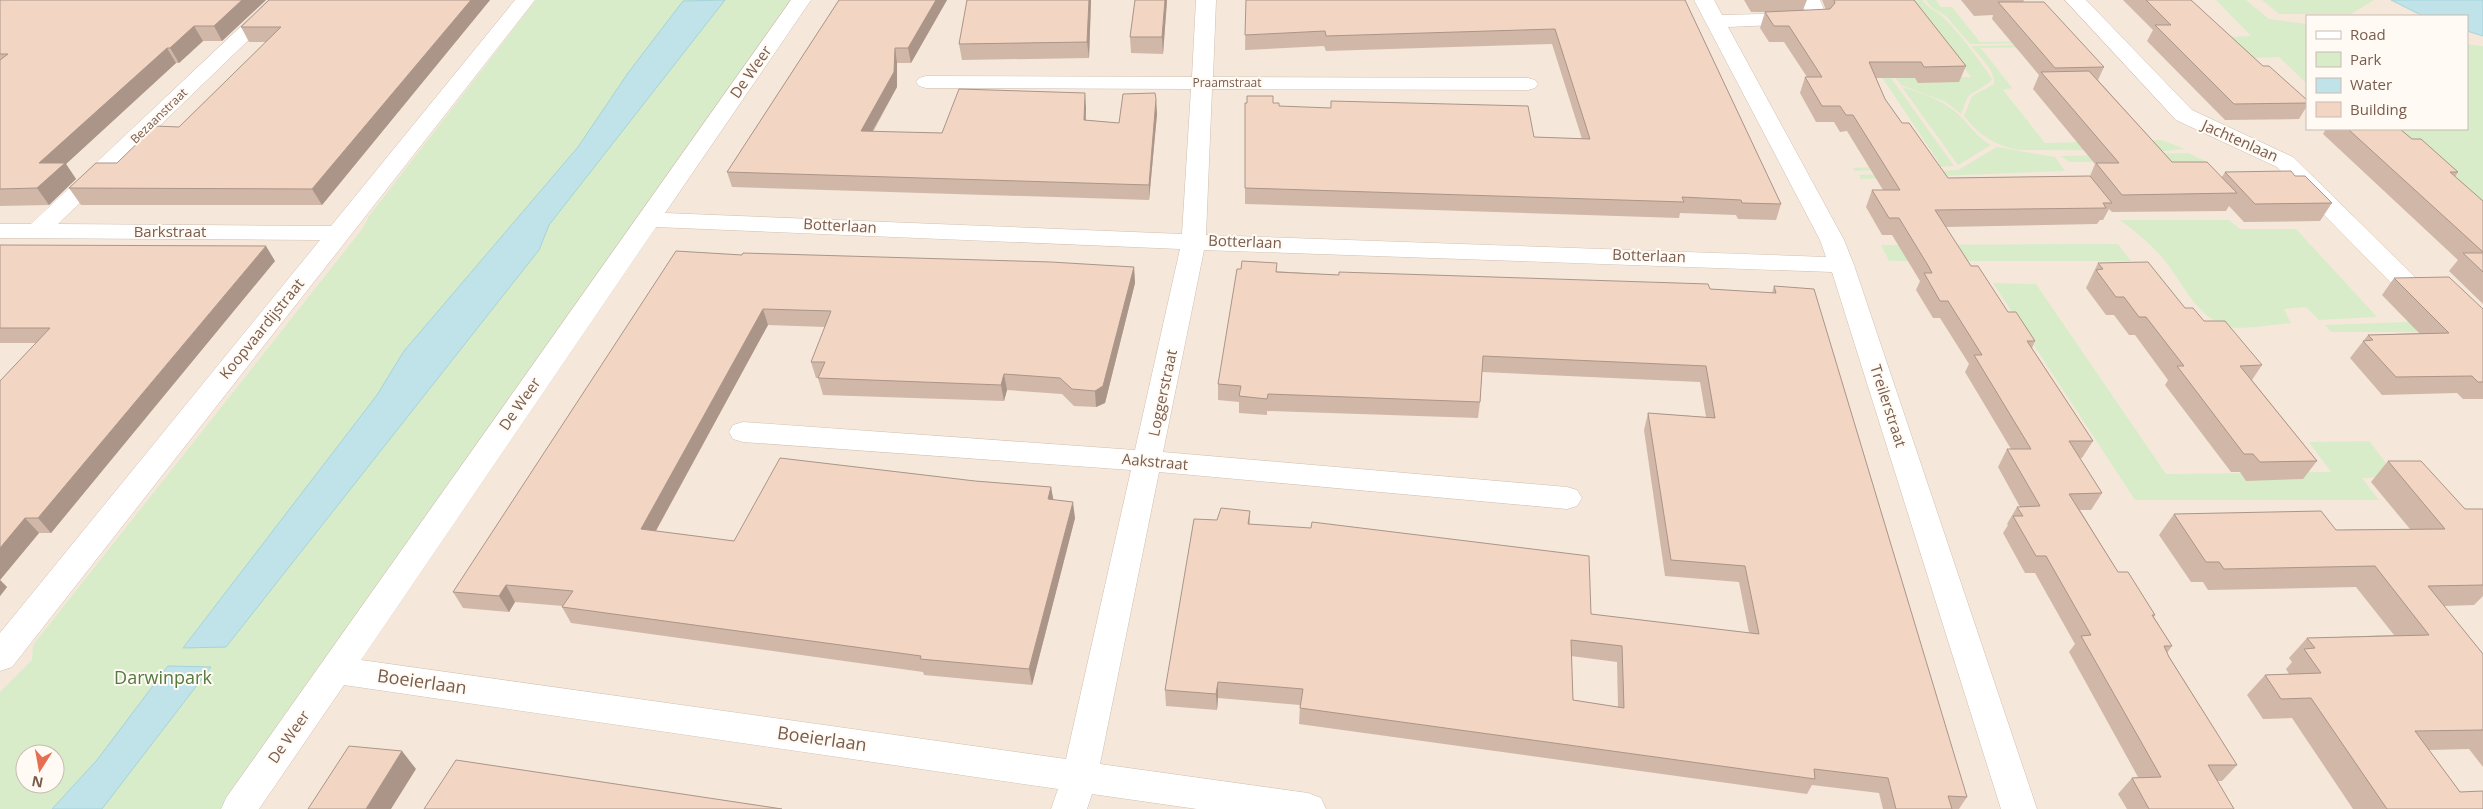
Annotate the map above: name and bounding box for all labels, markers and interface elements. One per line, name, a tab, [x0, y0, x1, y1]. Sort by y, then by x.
legend	[2306, 15, 2468, 130]
text: Road	[2350, 24, 2386, 44]
street label: De Weer	[725, 41, 776, 102]
text: Park	[2350, 49, 2381, 69]
street label: Praamstraat	[1192, 74, 1262, 91]
text: Water	[2350, 74, 2392, 94]
street label: Bezaanstraat	[126, 84, 191, 147]
text: Building	[2350, 99, 2407, 119]
street label: Jachtenlaan	[2197, 114, 2282, 166]
street label: Botterlaan	[803, 213, 877, 237]
street label: Barkstraat	[134, 221, 206, 241]
street label: Botterlaan	[1208, 230, 1282, 252]
street label: Botterlaan	[1612, 244, 1686, 266]
street label: Koopvaardijstraat	[214, 274, 308, 383]
street label: Loggerstraat	[1143, 348, 1181, 438]
street label: Treilerstraat	[1866, 362, 1912, 449]
street label: De Weer	[494, 373, 545, 434]
street label: Aakstraat	[1121, 448, 1189, 474]
street label: Boeierlaan	[376, 663, 468, 699]
park label: Darwinpark	[114, 665, 212, 689]
street label: De Weer	[263, 706, 314, 767]
street label: Boeierlaan	[776, 720, 868, 756]
north arrow	[15, 744, 65, 794]
text: N	[30, 772, 45, 793]

